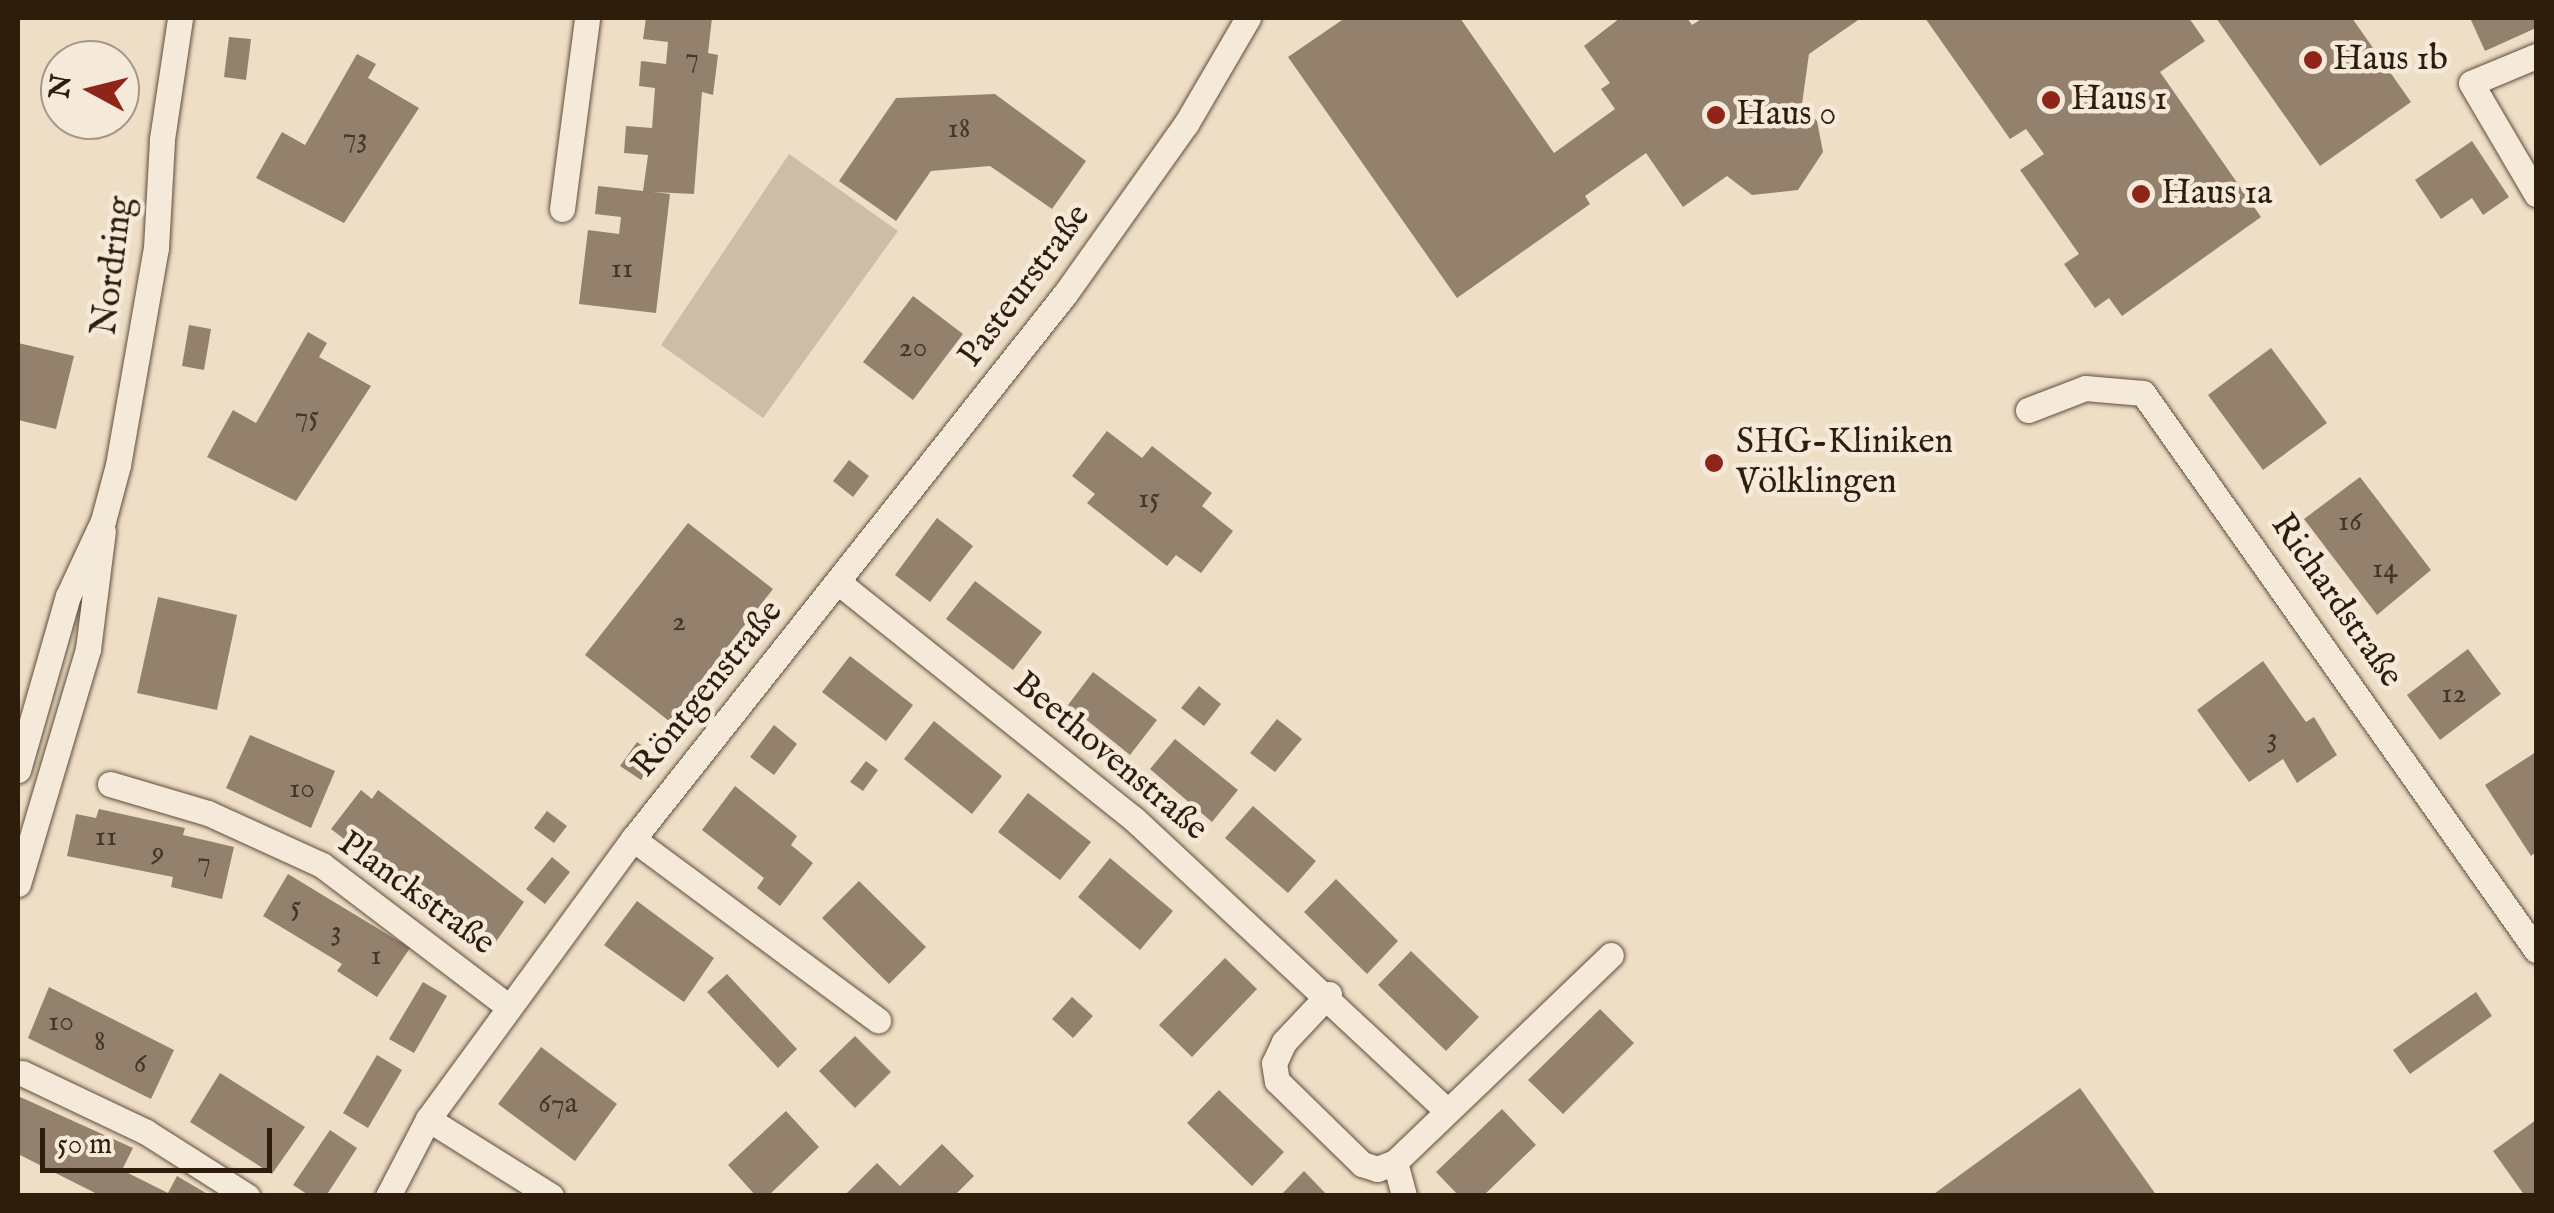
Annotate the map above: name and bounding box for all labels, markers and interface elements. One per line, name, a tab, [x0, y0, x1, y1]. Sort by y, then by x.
place label: Haus 1b	[2333, 39, 2448, 81]
north arrow	[40, 40, 140, 140]
house number: 7	[685, 40, 699, 76]
marker: Haus 1b	[2302, 49, 2324, 71]
text: N	[43, 72, 81, 101]
place label: Haus 1	[2071, 79, 2167, 121]
marker: Haus 1	[2040, 89, 2062, 111]
place label: Haus 0	[1736, 94, 1836, 136]
marker: Haus 0	[1705, 104, 1727, 126]
house number: 18	[948, 111, 970, 147]
house number: 73	[342, 120, 368, 156]
place label: Haus 1a	[2161, 173, 2272, 215]
marker: Haus 1a	[2130, 183, 2152, 205]
street label: Nordring	[85, 194, 143, 338]
street label: Pasteurstraße	[950, 196, 1100, 376]
house number: 11	[611, 251, 633, 287]
house number: 20	[899, 330, 927, 366]
house number: 75	[295, 399, 319, 435]
place label: SHG-Kliniken Völklingen	[1736, 422, 1953, 504]
marker: SHG-Kliniken Völklingen	[1701, 450, 1727, 476]
house number: 15	[1138, 481, 1160, 517]
house number: 16	[2338, 504, 2362, 540]
street label: Richardstraße	[2261, 506, 2411, 696]
house number: 14	[2372, 551, 2398, 587]
street label: Röntgenstraße	[624, 592, 792, 786]
house number: 2	[672, 604, 686, 640]
street label: Beethovenstraße	[1004, 664, 1216, 850]
house number: 12	[2441, 676, 2467, 712]
house number: 3	[2266, 720, 2278, 756]
house number: 10	[289, 771, 315, 807]
house number: 11	[95, 819, 117, 855]
street label: Planckstraße	[329, 823, 503, 965]
house number: 9	[151, 835, 165, 871]
house number: 7	[197, 844, 211, 880]
house number: 5	[291, 889, 301, 925]
house number: 3	[330, 913, 342, 949]
house number: 1	[370, 938, 382, 974]
house number: 10	[48, 1004, 74, 1040]
house number: 8	[94, 1024, 106, 1060]
house number: 6	[134, 1046, 146, 1082]
house number: 67a	[538, 1086, 578, 1122]
scale bar	[45, 1108, 278, 1170]
text: 50 m	[57, 1126, 112, 1164]

